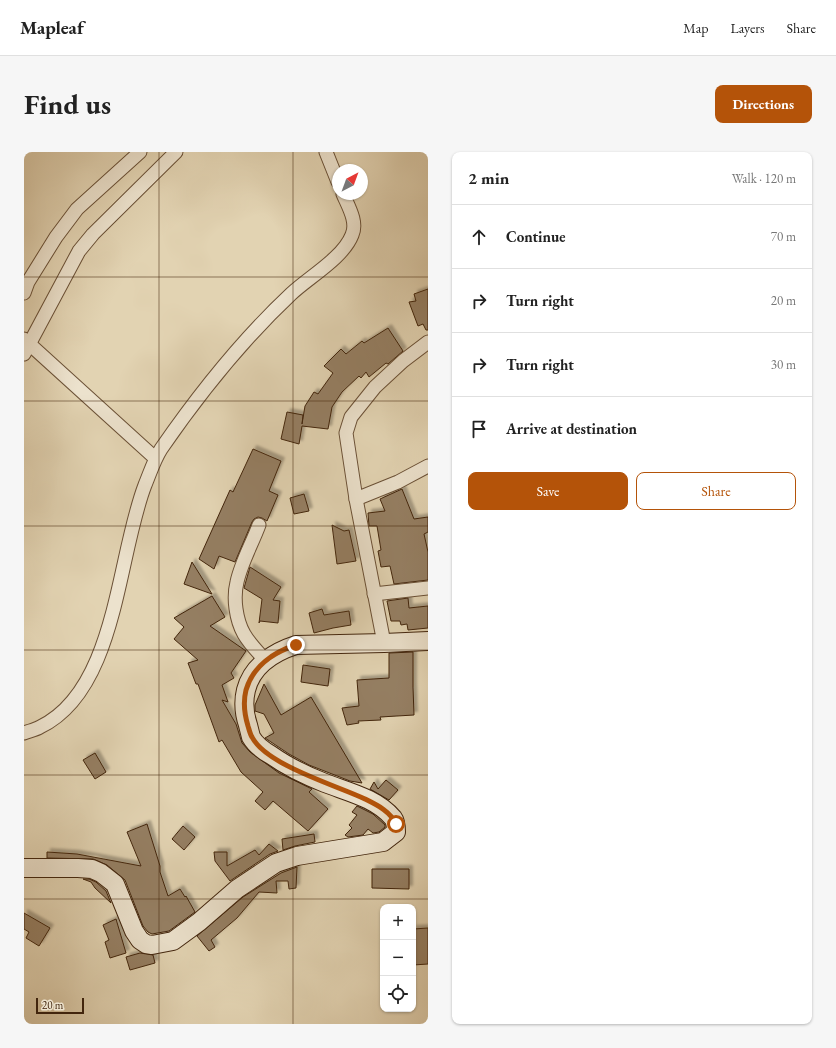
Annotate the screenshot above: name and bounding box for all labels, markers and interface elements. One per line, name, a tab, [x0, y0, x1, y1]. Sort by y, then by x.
text: Mapleaf	[20, 15, 84, 40]
text: Map	[683, 19, 708, 37]
text: Layers	[730, 19, 765, 37]
text: Share	[787, 19, 816, 37]
button: Directions	[715, 85, 812, 123]
text: Find us	[24, 86, 111, 122]
north arrow	[332, 164, 368, 200]
text: 2 min	[468, 167, 509, 189]
text: Walk · 120 m	[732, 170, 796, 187]
icon: ahead	[468, 226, 490, 248]
text: Continue	[506, 227, 566, 246]
text: 70 m	[771, 228, 796, 245]
icon: right	[468, 290, 490, 312]
text: Turn right	[506, 291, 574, 310]
text: 20 m	[771, 292, 796, 309]
icon: right	[468, 354, 490, 376]
text: Turn right	[506, 355, 574, 374]
text: 30 m	[771, 356, 796, 373]
icon: arrive	[468, 418, 490, 440]
text: Arrive at destination	[506, 419, 637, 438]
button: Save	[468, 472, 628, 510]
button: Share	[636, 472, 796, 510]
route end	[287, 636, 305, 654]
route start	[387, 815, 405, 833]
map controls	[380, 904, 416, 1012]
button: +	[380, 904, 416, 940]
button: −	[380, 940, 416, 976]
button: locate	[380, 976, 416, 1012]
scale bar	[36, 996, 84, 1015]
text: 20 m	[42, 998, 63, 1012]

